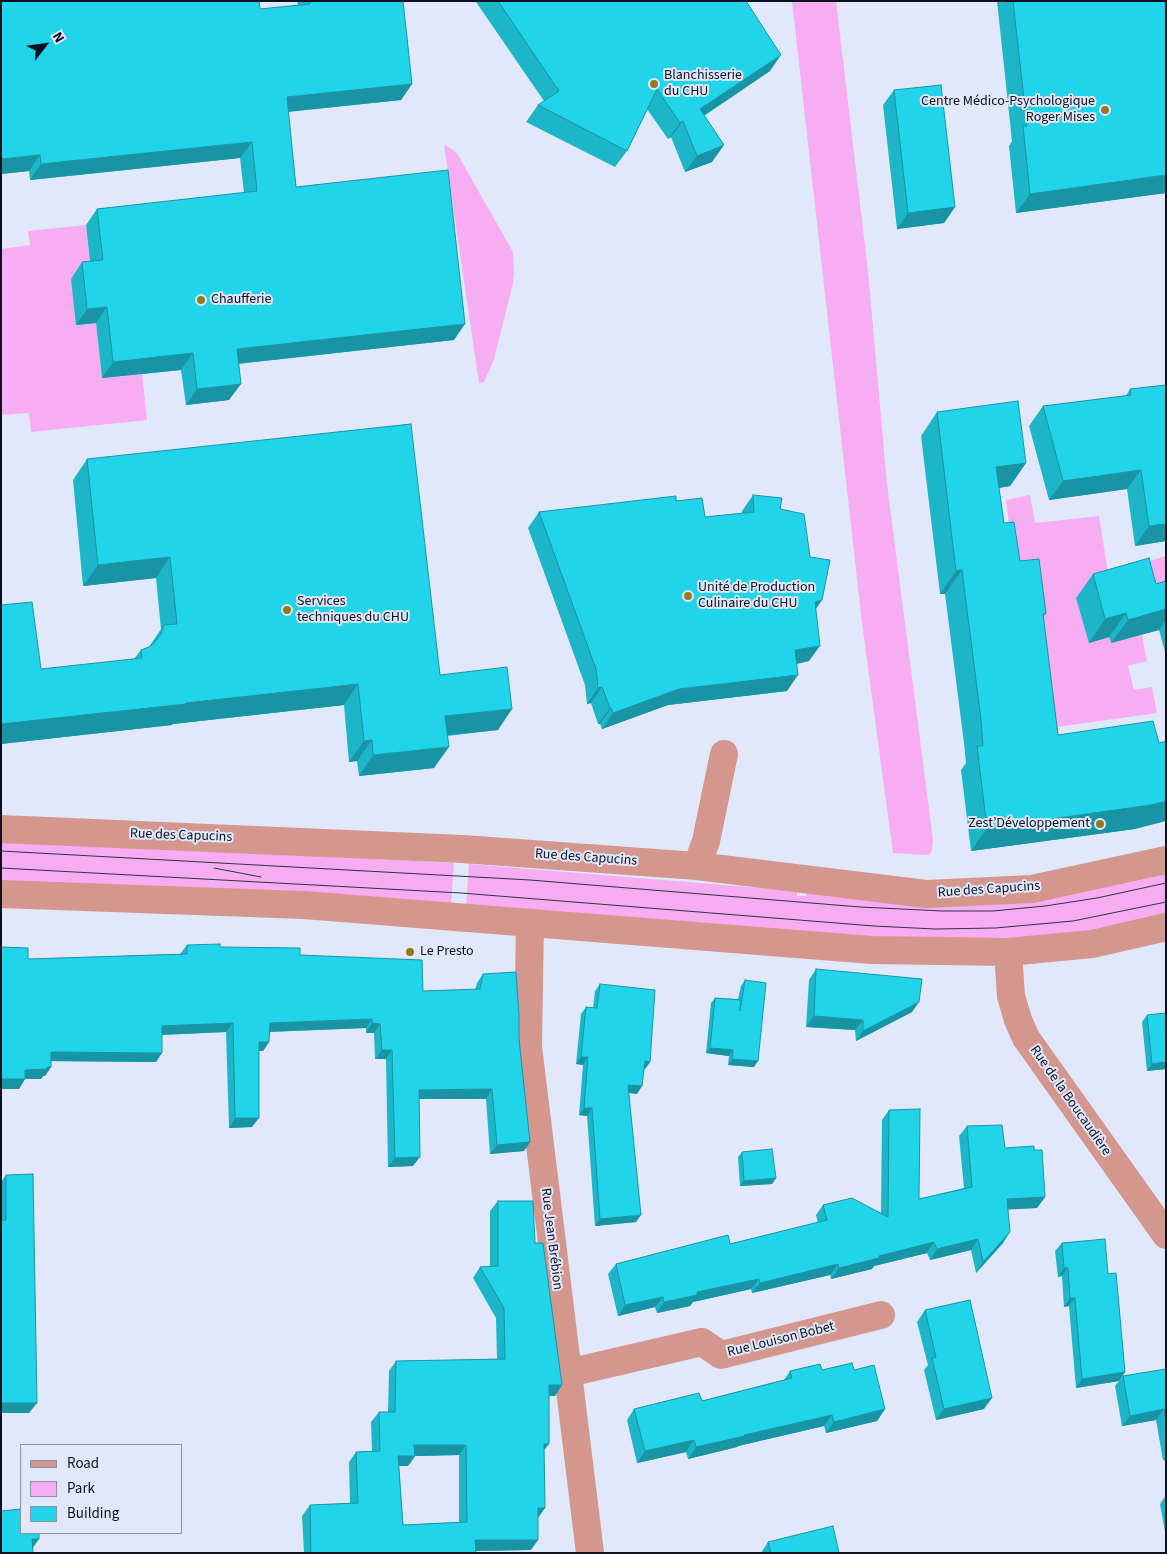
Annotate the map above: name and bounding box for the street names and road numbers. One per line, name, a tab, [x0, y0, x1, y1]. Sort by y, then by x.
street label: Rue des Capucins	[129, 826, 233, 846]
street label: Rue des Capucins	[534, 846, 638, 870]
street label: Rue des Capucins	[937, 878, 1041, 902]
street label: Rue de la Boucaudière	[1026, 1043, 1114, 1159]
street label: Rue Jean Brébion	[536, 1187, 566, 1291]
street label: Rue Louison Bobet	[726, 1319, 836, 1361]

